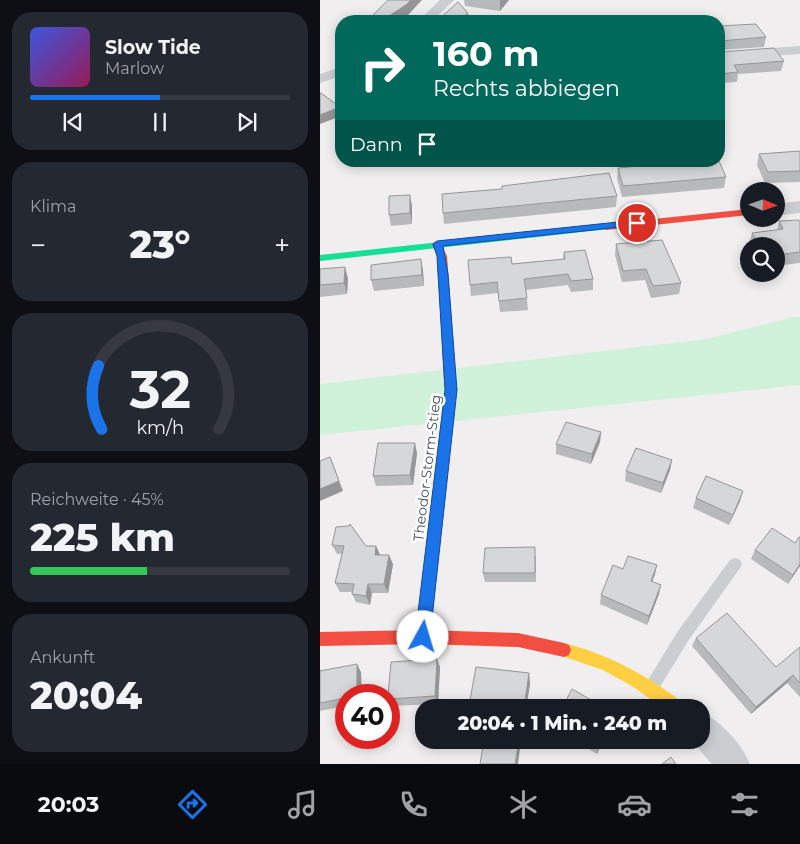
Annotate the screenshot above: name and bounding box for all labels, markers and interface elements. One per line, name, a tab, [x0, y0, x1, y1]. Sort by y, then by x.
text: 160 m	[433, 32, 539, 75]
icon: right	[350, 35, 415, 100]
text: Slow Tide	[105, 36, 201, 59]
text: Marlow	[105, 59, 164, 78]
text: Rechts abbiegen	[433, 75, 620, 102]
icon: previous	[59, 108, 87, 136]
icon: pause	[146, 108, 174, 136]
icon: next	[233, 108, 261, 136]
icon: arrive	[413, 130, 441, 158]
text: Dann	[350, 133, 403, 156]
north arrow	[740, 182, 785, 228]
map controls	[740, 182, 785, 282]
text: Klima	[30, 197, 76, 216]
pin	[616, 202, 658, 244]
icon: arrive	[623, 209, 651, 237]
text: 23°	[130, 221, 190, 268]
text: −	[30, 228, 46, 262]
text: +	[274, 228, 290, 262]
button: search	[740, 237, 785, 282]
text: 32	[128, 358, 191, 421]
street label: Theodor-Storm-Stieg	[409, 393, 445, 543]
text: km/h	[136, 417, 184, 438]
text: Reichweite · 45%	[30, 490, 164, 509]
text: 225 km	[30, 514, 175, 561]
position arrow	[396, 610, 448, 662]
text: Ankunft	[30, 648, 95, 667]
text: 20:04	[30, 672, 142, 719]
speed limit sign: 40	[335, 684, 400, 749]
text: 20:04 · 1 Min. · 240 m	[458, 712, 667, 735]
icon: directions	[175, 787, 210, 822]
icon: music	[285, 787, 320, 822]
icon: phone	[396, 787, 431, 822]
icon: climate	[506, 787, 541, 822]
icon: car	[617, 787, 652, 822]
icon: filters	[727, 787, 762, 822]
text: 20:03	[38, 791, 99, 818]

